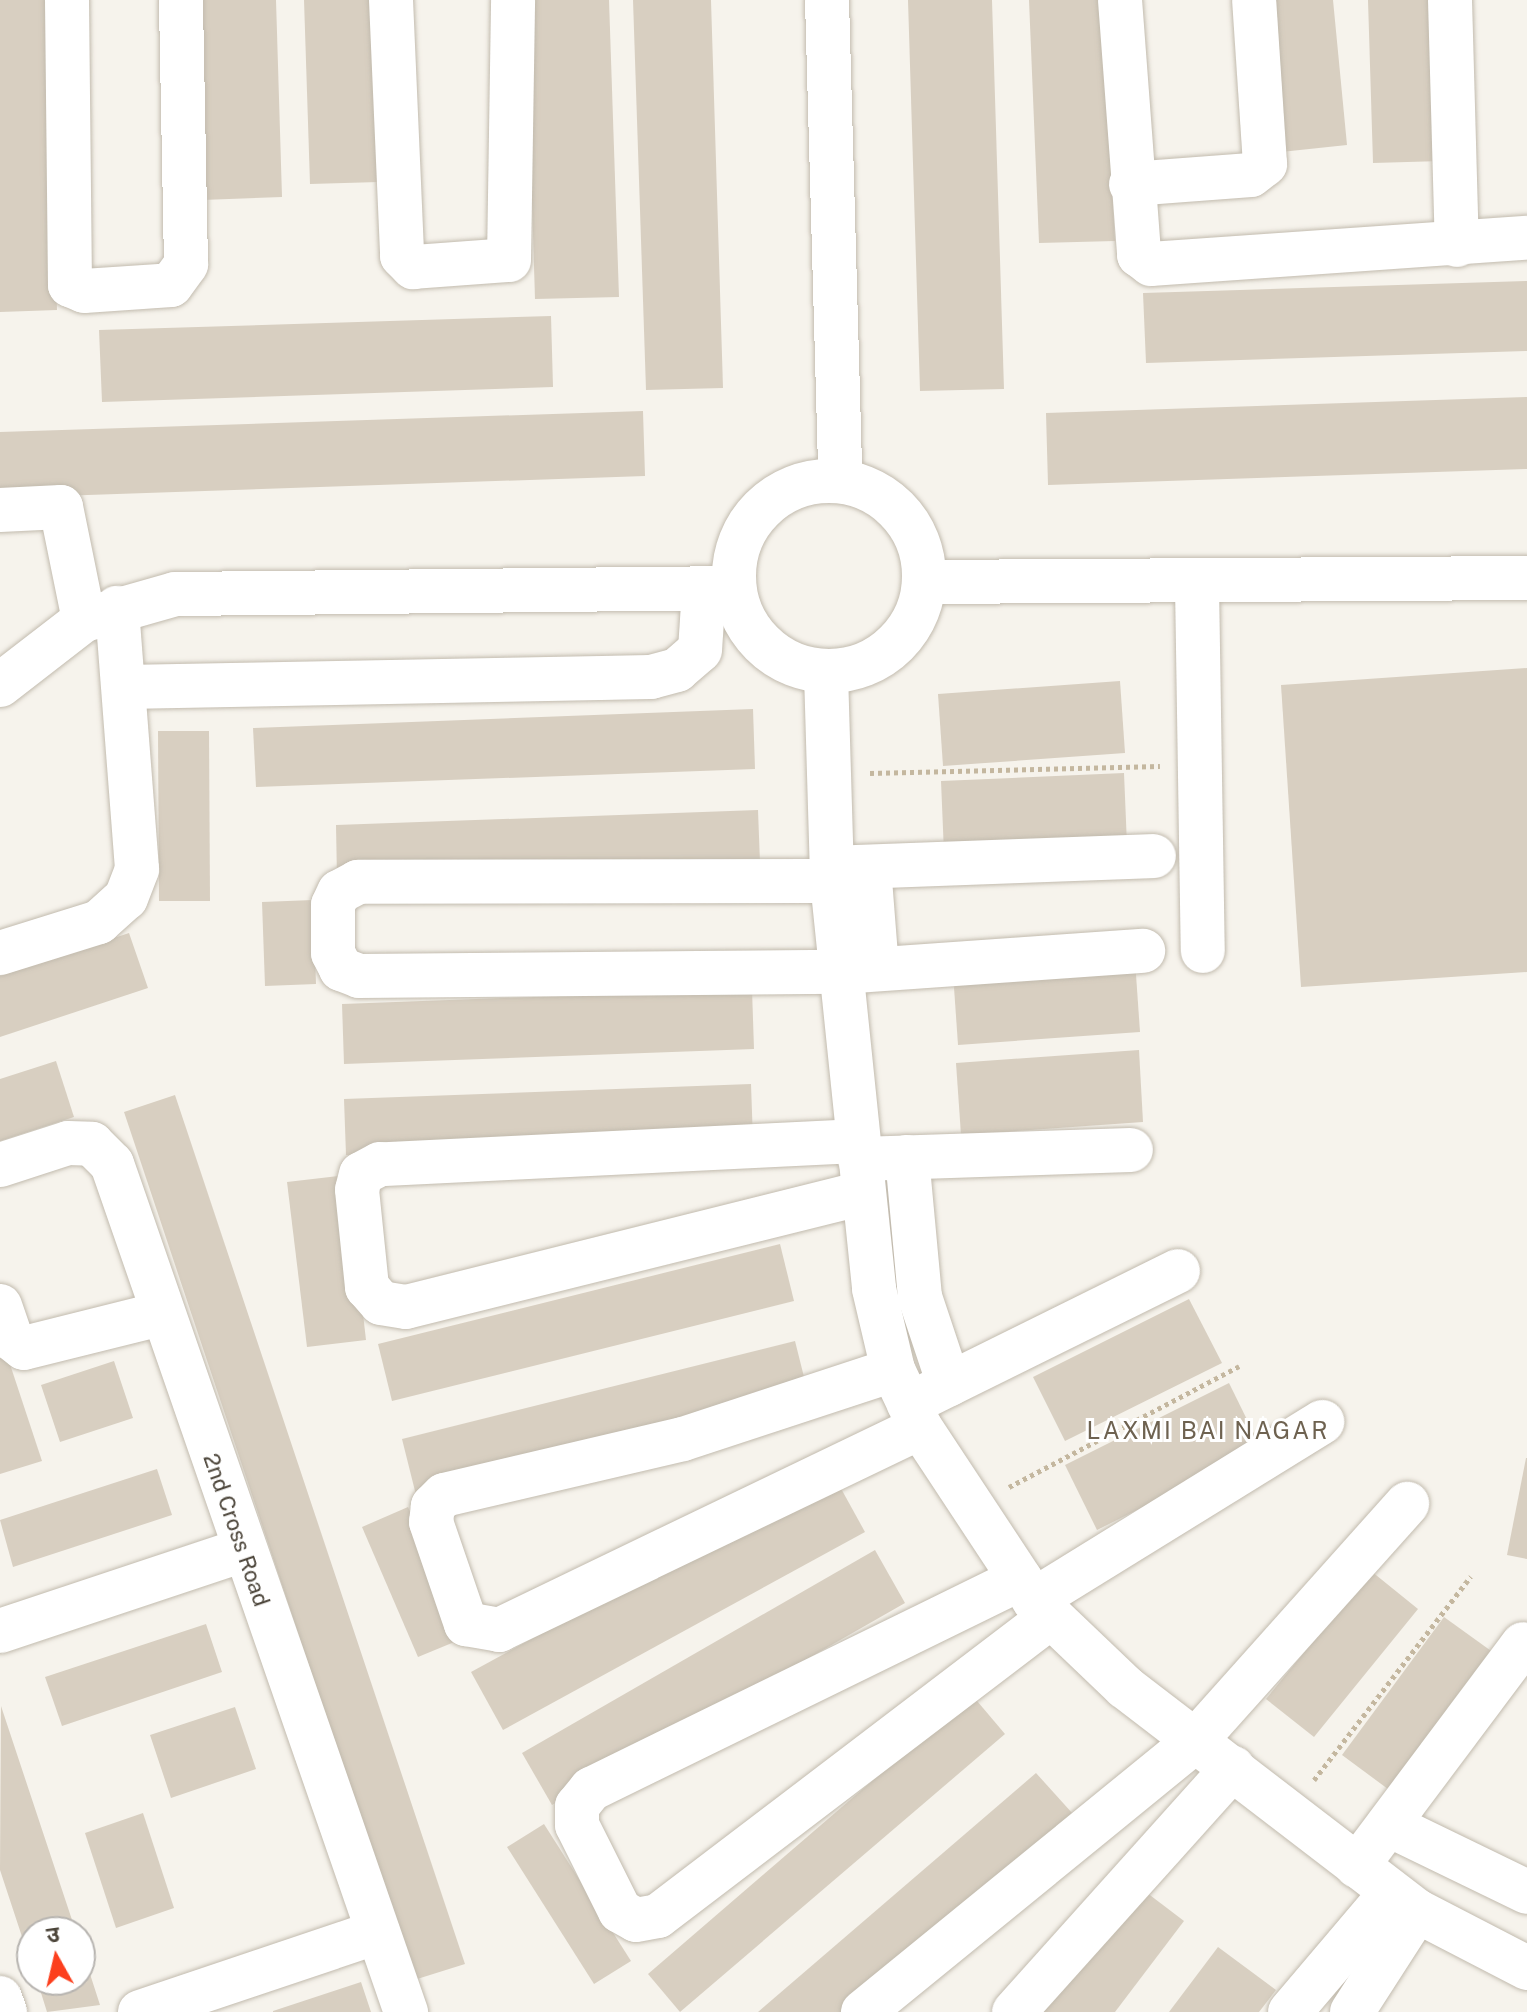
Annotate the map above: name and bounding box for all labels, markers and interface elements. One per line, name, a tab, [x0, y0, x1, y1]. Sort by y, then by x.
district label: LAXMI BAI NAGAR	[1086, 1417, 1330, 1445]
street label: 2nd Cross Road	[197, 1450, 275, 1610]
north arrow	[16, 1916, 96, 1996]
text: उ	[45, 1920, 61, 1948]

